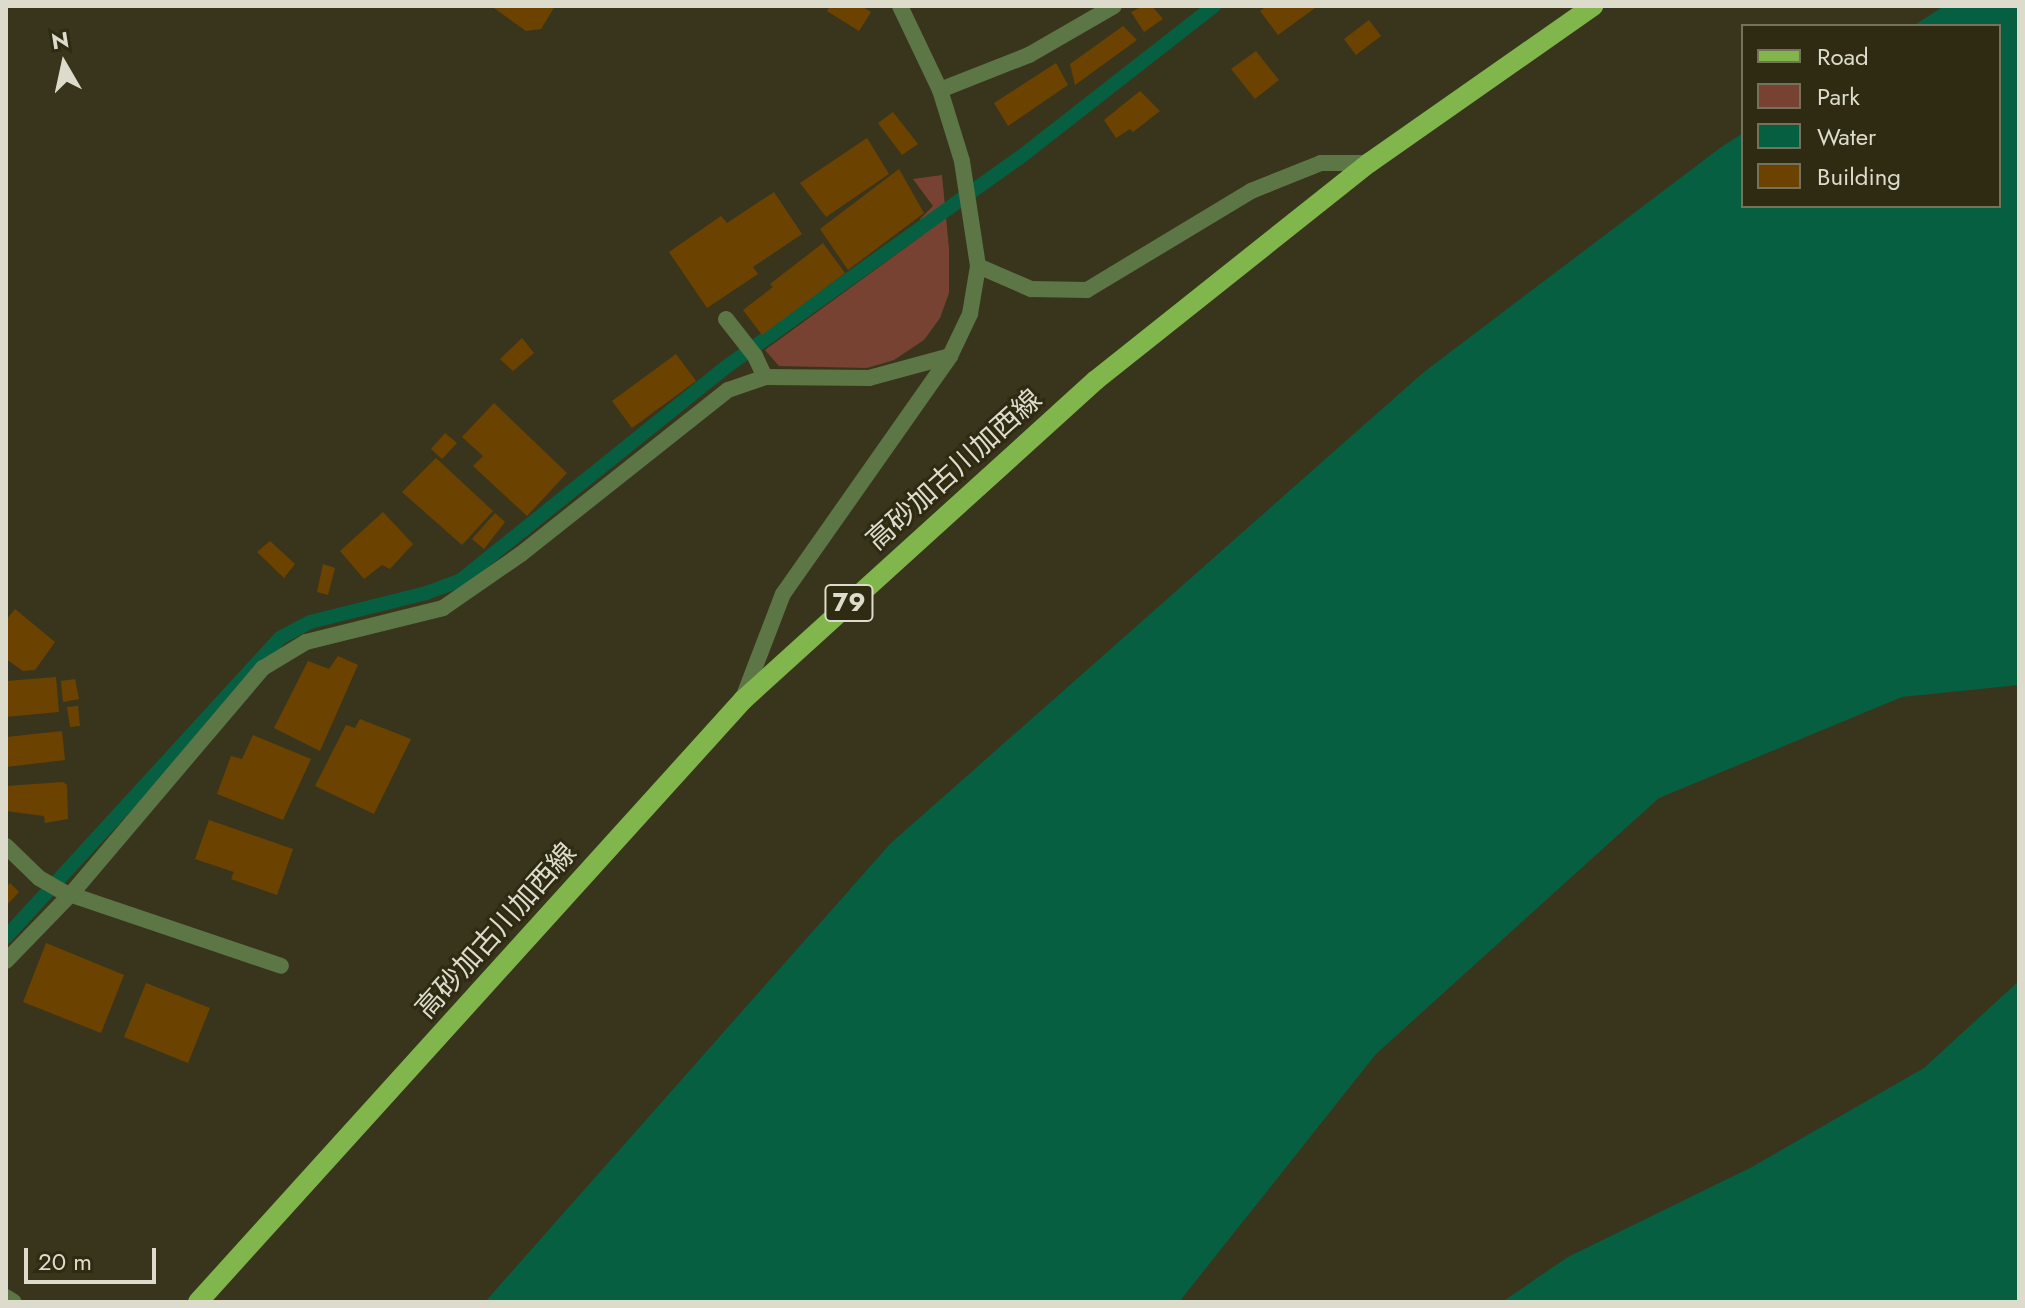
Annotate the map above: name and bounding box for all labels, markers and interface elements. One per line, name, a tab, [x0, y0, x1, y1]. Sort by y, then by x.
text: N	[49, 23, 71, 57]
north arrow	[24, 24, 104, 104]
legend	[1741, 24, 2001, 208]
text: Road	[1817, 39, 1869, 74]
text: Park	[1817, 79, 1860, 114]
text: Water	[1817, 119, 1876, 154]
text: Building	[1817, 159, 1901, 194]
street label: 高砂加古川加西線	[860, 383, 1048, 557]
road number: 79	[823, 581, 875, 625]
street label: 高砂加古川加西線	[409, 837, 583, 1025]
scale bar	[28, 1232, 160, 1282]
text: 20 m	[38, 1244, 92, 1279]

